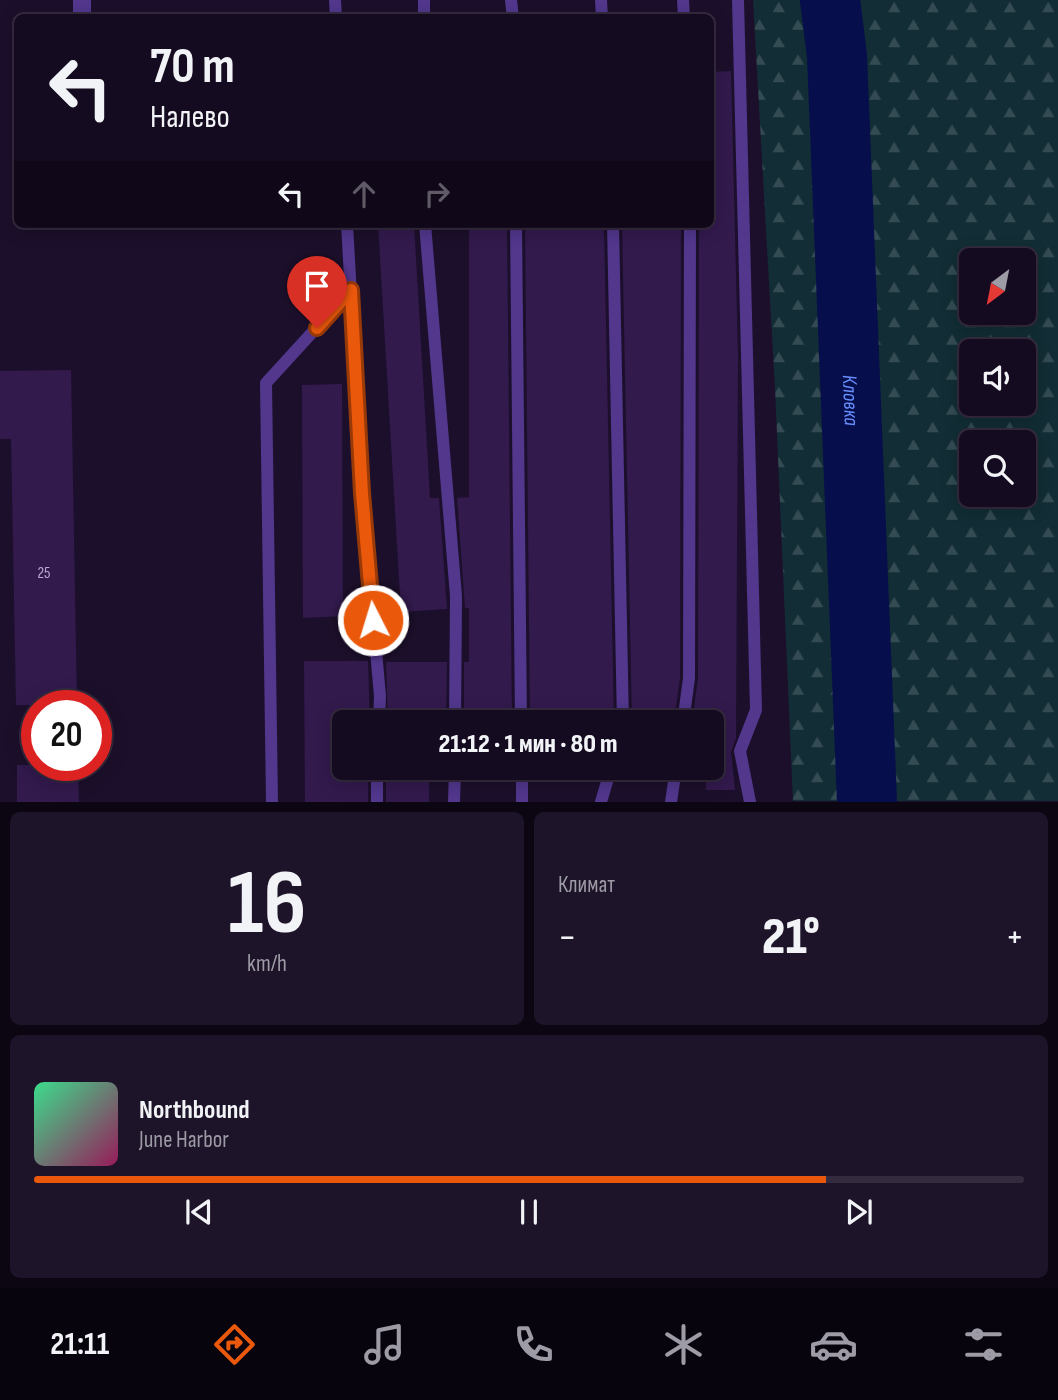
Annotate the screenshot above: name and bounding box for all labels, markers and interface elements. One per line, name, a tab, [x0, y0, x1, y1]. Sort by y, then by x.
text: 70 m	[150, 38, 235, 97]
icon: left	[35, 42, 126, 133]
text: Налево	[150, 98, 230, 137]
icon: left	[272, 175, 310, 213]
icon: ahead	[345, 175, 383, 213]
icon: right	[418, 175, 456, 213]
north arrow	[959, 248, 1036, 326]
map controls	[959, 248, 1036, 507]
pin	[287, 256, 347, 328]
icon: arrive	[298, 267, 336, 305]
button: sound	[959, 339, 1036, 416]
water label: Кловка	[837, 374, 864, 427]
button: search	[959, 430, 1036, 507]
house number: 25	[37, 564, 51, 583]
position arrow	[336, 583, 410, 657]
speed limit sign: 20	[21, 690, 112, 781]
text: 21:12 · 1 мин · 80 m	[438, 729, 618, 760]
text: 16	[228, 850, 306, 959]
text: Климат	[558, 871, 615, 899]
text: 21°	[762, 906, 820, 969]
text: −	[558, 915, 577, 960]
text: +	[1005, 915, 1024, 960]
text: km/h	[247, 950, 287, 978]
text: Northbound	[139, 1095, 250, 1126]
text: June Harbor	[139, 1126, 229, 1154]
icon: previous	[180, 1193, 218, 1231]
icon: pause	[510, 1193, 548, 1231]
icon: next	[840, 1193, 878, 1231]
icon: directions	[210, 1320, 259, 1369]
icon: music	[360, 1320, 409, 1369]
icon: phone	[509, 1320, 558, 1369]
icon: climate	[659, 1320, 708, 1369]
icon: car	[809, 1320, 858, 1369]
icon: filters	[959, 1320, 1008, 1369]
text: 21:11	[50, 1325, 109, 1364]

